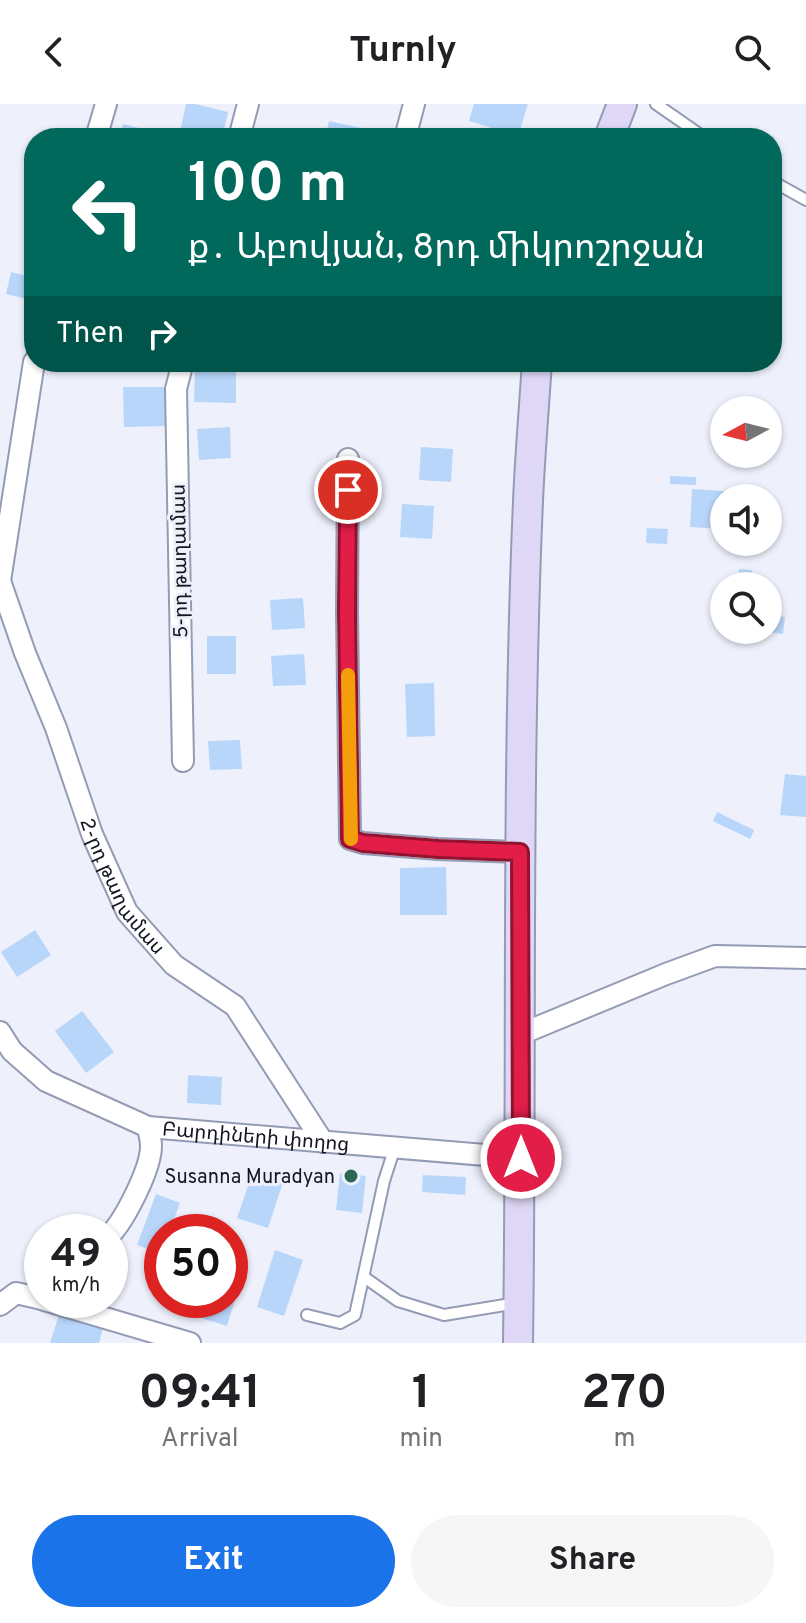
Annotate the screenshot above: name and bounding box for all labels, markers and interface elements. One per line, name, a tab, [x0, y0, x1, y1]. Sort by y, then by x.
text: Turnly	[349, 29, 457, 75]
icon: back	[32, 30, 76, 74]
icon: search	[730, 30, 774, 74]
text: 100 m	[188, 151, 347, 221]
icon: left	[56, 160, 160, 264]
text: ք․ Աբովյան, 8րդ միկրոշրջան	[188, 226, 705, 272]
icon: right	[140, 312, 184, 356]
text: Then	[56, 316, 124, 353]
north arrow	[710, 396, 782, 468]
map controls	[710, 396, 782, 644]
pin	[314, 456, 382, 524]
icon: arrive	[326, 468, 370, 512]
street label: 5-րդ թաղամաս	[167, 484, 195, 638]
button: sound	[710, 484, 782, 556]
button: search	[710, 572, 782, 644]
street label: 2-րդ թաղամաս	[73, 815, 170, 961]
position arrow	[479, 1116, 563, 1200]
street label: Բարդիների փողոց	[161, 1117, 350, 1159]
place label: Susanna Muradyan	[165, 1165, 335, 1191]
marker: Susanna Muradyan	[342, 1167, 360, 1185]
speed limit sign: 50	[144, 1214, 248, 1318]
text: 49	[51, 1231, 101, 1281]
text: km/h	[52, 1273, 100, 1299]
text: 09:41	[138, 1365, 261, 1425]
text: 1	[412, 1365, 431, 1425]
text: 270	[581, 1365, 668, 1425]
text: Arrival	[161, 1423, 239, 1456]
text: min	[400, 1423, 443, 1456]
text: m	[613, 1423, 635, 1456]
button: Exit	[32, 1515, 395, 1607]
button: Share	[411, 1515, 774, 1607]

